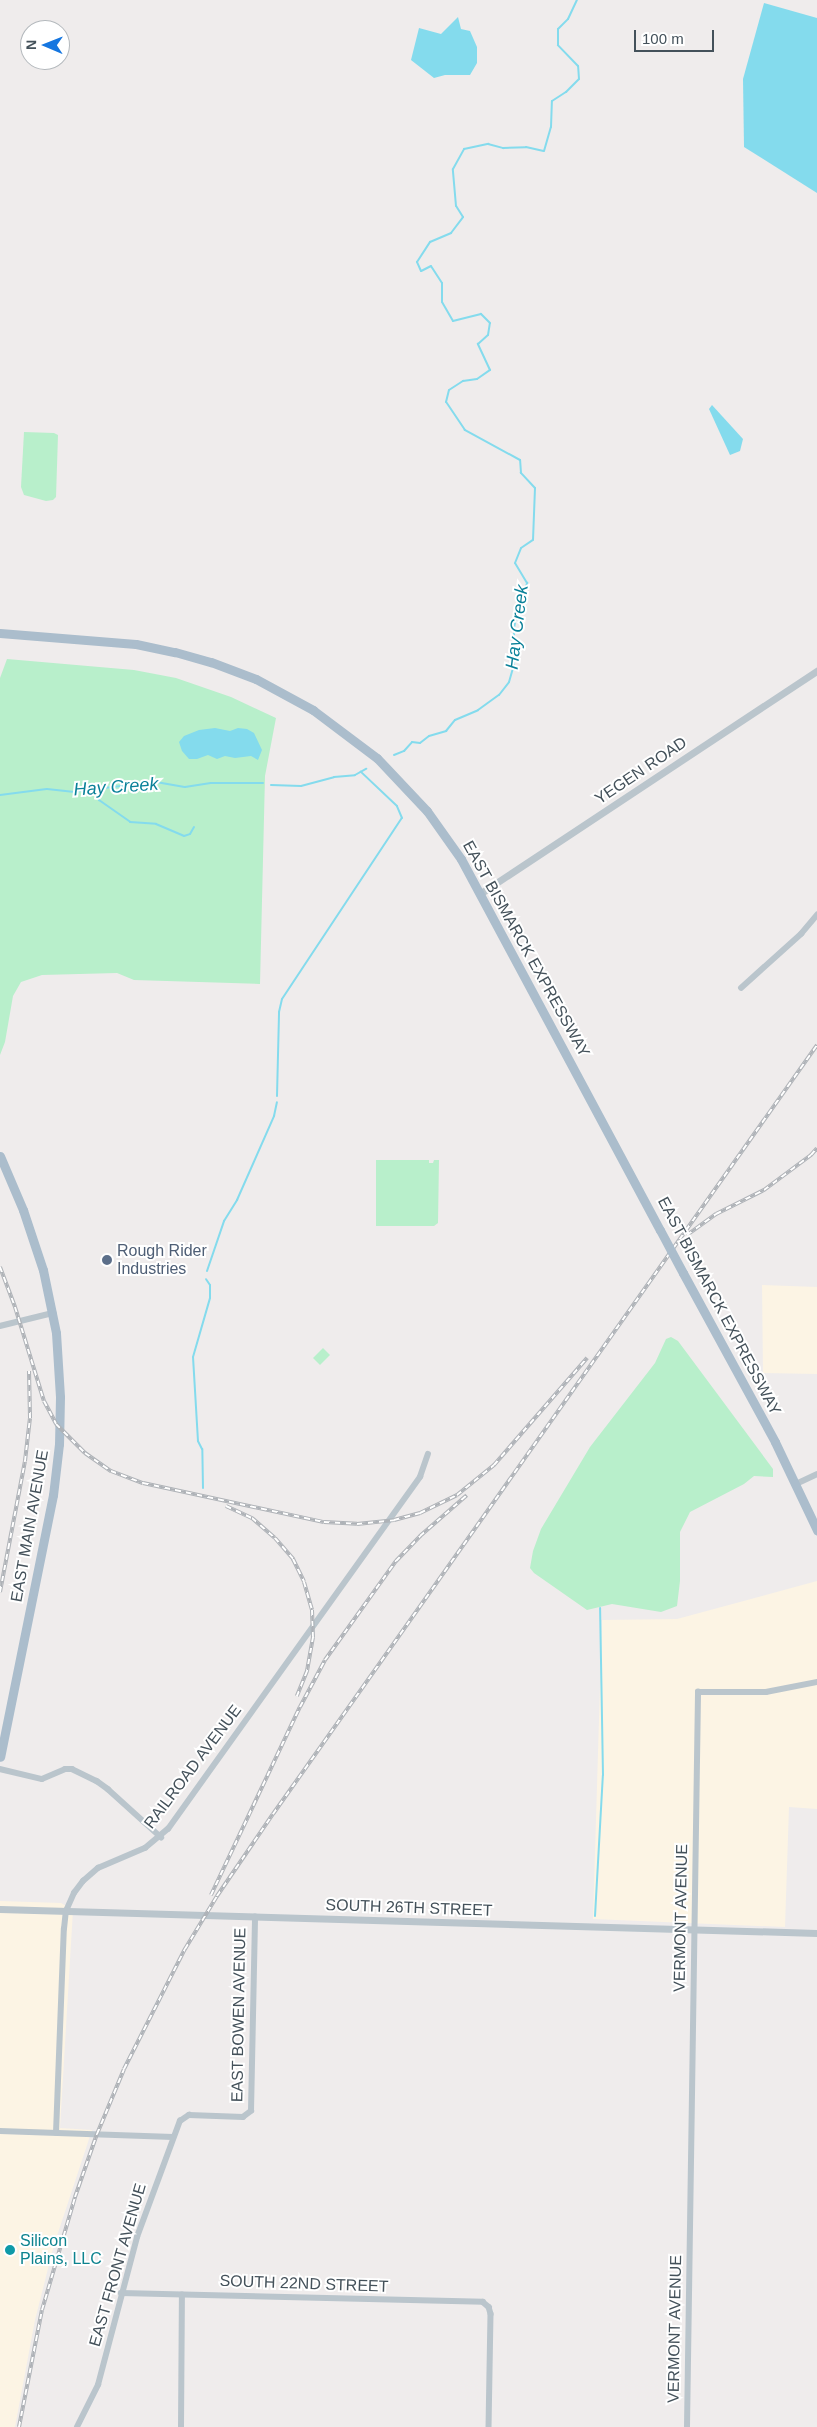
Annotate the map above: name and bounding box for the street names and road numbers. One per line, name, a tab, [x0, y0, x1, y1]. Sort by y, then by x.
street label: YEGEN ROAD	[591, 733, 691, 809]
street label: EAST BISMARCK EXPRESSWAY	[458, 837, 594, 1061]
street label: EAST BISMARCK EXPRESSWAY	[653, 1194, 785, 1418]
street label: EAST MAIN AVENUE	[7, 1448, 53, 1604]
street label: RAILROAD AVENUE	[140, 1701, 246, 1833]
street label: VERMONT AVENUE	[670, 1843, 692, 1993]
street label: SOUTH 26TH STREET	[325, 1895, 493, 1921]
street label: EAST BOWEN AVENUE	[228, 1927, 250, 2103]
street label: EAST FRONT AVENUE	[85, 2180, 151, 2350]
street label: VERMONT AVENUE	[664, 2254, 686, 2404]
street label: SOUTH 22ND STREET	[219, 2271, 389, 2297]

